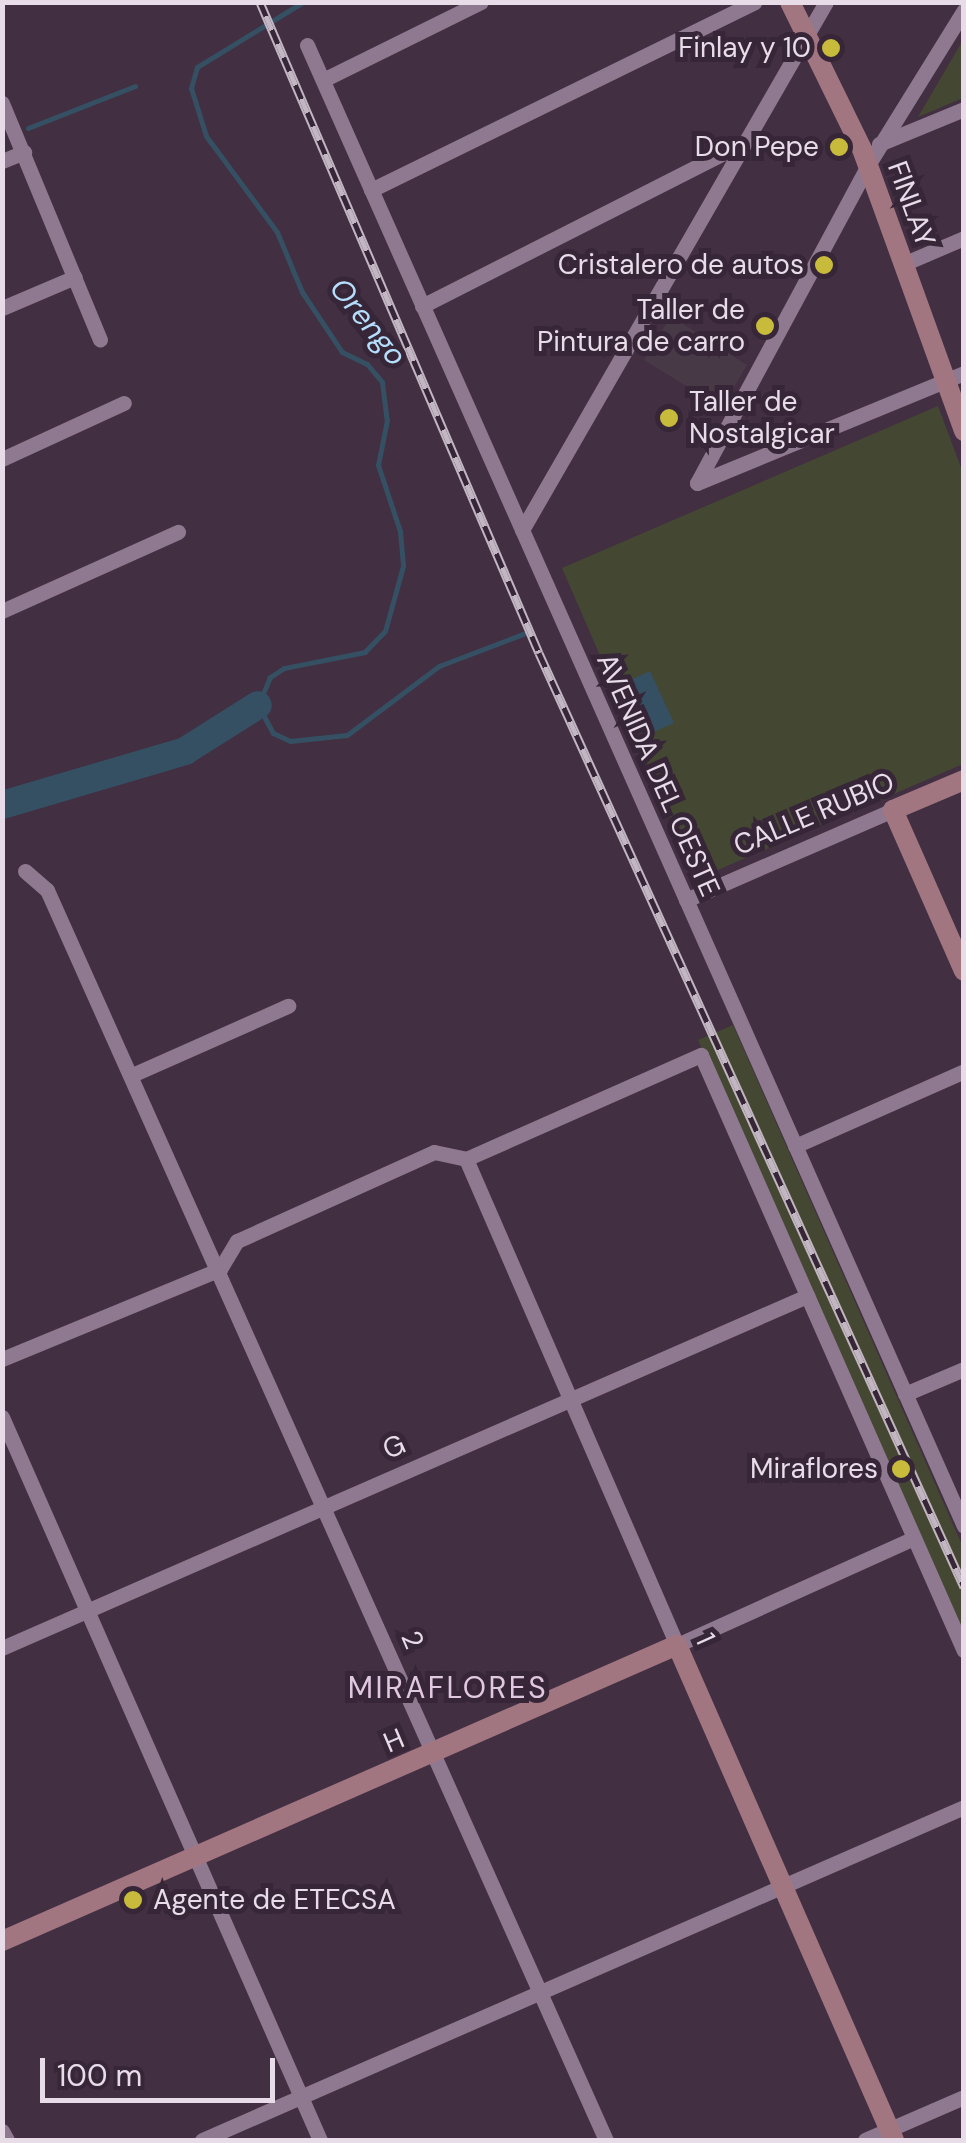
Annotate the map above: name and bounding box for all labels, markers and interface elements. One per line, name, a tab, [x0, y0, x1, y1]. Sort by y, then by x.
place label: Finlay y 10	[678, 31, 811, 65]
marker: Finlay y 10	[820, 37, 842, 59]
place label: Don Pepe	[695, 130, 819, 164]
marker: Don Pepe	[828, 136, 850, 158]
street label: FINLAY	[880, 157, 942, 251]
place label: Cristalero de autos	[558, 248, 804, 282]
marker: Cristalero de autos	[813, 254, 835, 276]
water label: Orengo	[322, 271, 414, 373]
place label: Taller de Pintura de carro	[537, 293, 745, 359]
marker: Taller de Pintura de carro	[754, 315, 776, 337]
place label: Taller de Nostalgicar	[689, 385, 835, 451]
marker: Taller de Nostalgicar	[658, 407, 680, 429]
street label: AVENIDA DEL OESTE	[589, 648, 727, 902]
street label: CALLE RUBIO	[729, 765, 899, 863]
street label: G	[377, 1427, 411, 1467]
place label: Miraflores	[750, 1452, 878, 1486]
marker: Miraflores	[888, 1456, 914, 1482]
street label: 2	[393, 1626, 431, 1654]
street label: 1	[688, 1628, 722, 1650]
district label: MIRAFLORES	[348, 1670, 548, 1706]
street label: H	[379, 1722, 409, 1760]
place label: Agente de ETECSA	[153, 1883, 396, 1917]
marker: Agente de ETECSA	[122, 1889, 144, 1911]
scale bar	[45, 2038, 280, 2100]
text: 100 m	[57, 2056, 142, 2095]

